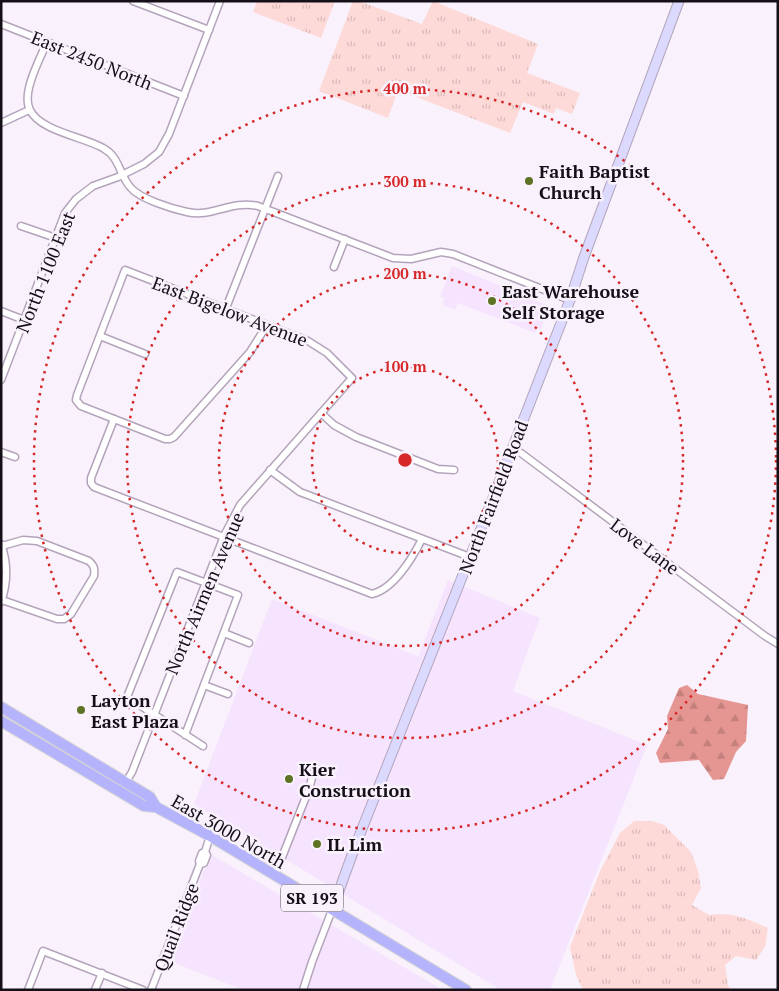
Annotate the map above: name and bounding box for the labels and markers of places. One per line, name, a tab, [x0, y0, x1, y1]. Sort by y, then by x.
place label: Faith Baptist Church	[539, 159, 650, 204]
marker: Faith Baptist Church	[523, 175, 535, 187]
place label: East Warehouse Self Storage	[502, 279, 639, 324]
marker: East Warehouse Self Storage	[486, 295, 498, 307]
centre of rings	[396, 451, 414, 469]
place label: Layton East Plaza	[91, 688, 179, 733]
marker: Layton East Plaza	[75, 704, 87, 716]
place label: Kier Construction	[299, 757, 411, 802]
marker: Kier Construction	[283, 773, 295, 785]
place label: IL Lim	[327, 832, 383, 856]
marker: IL Lim	[311, 838, 323, 850]

